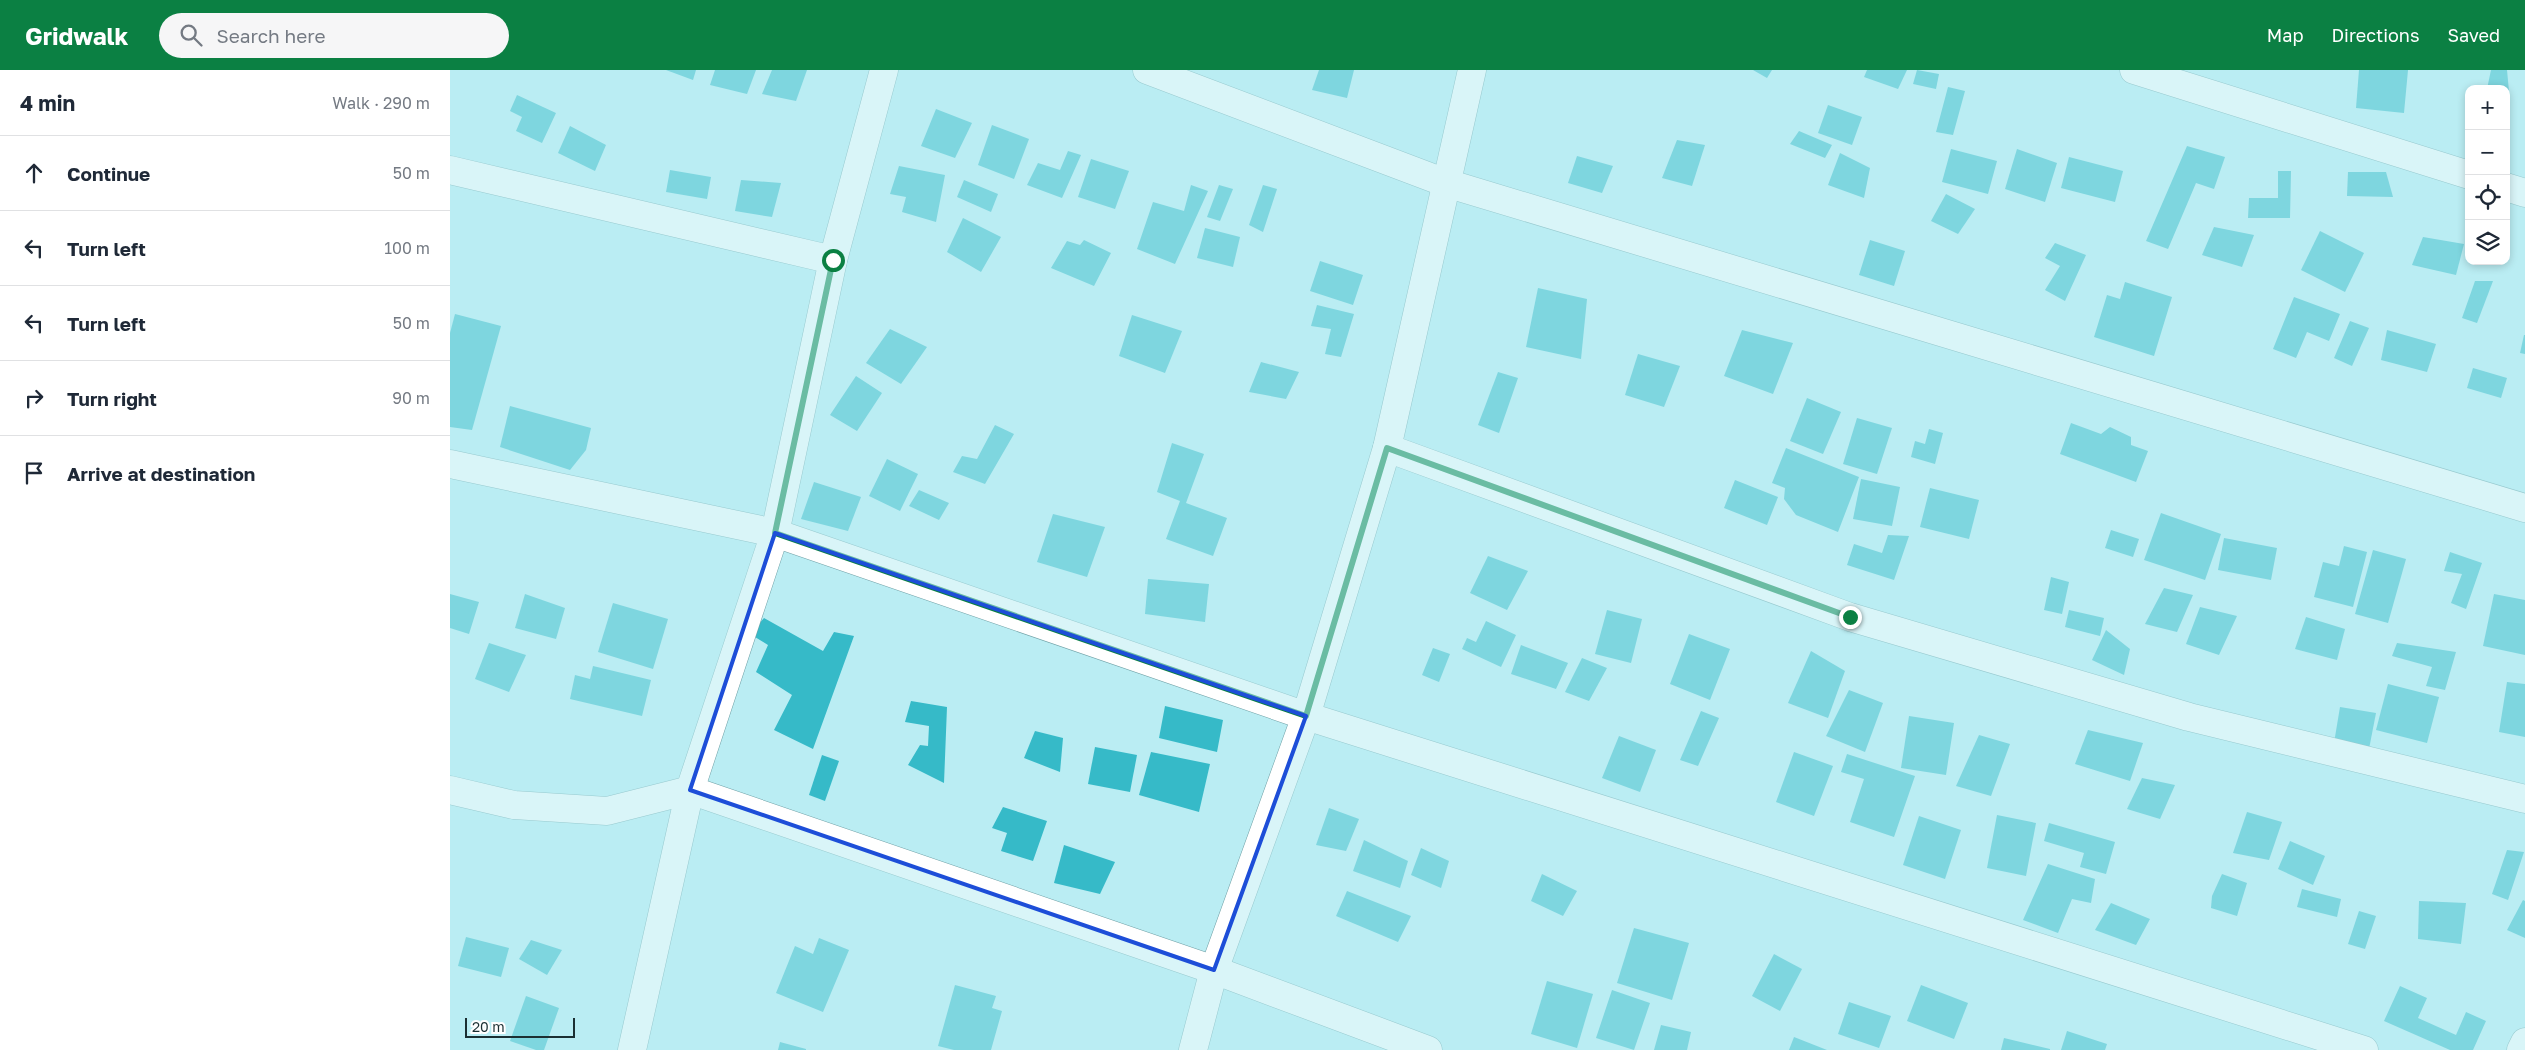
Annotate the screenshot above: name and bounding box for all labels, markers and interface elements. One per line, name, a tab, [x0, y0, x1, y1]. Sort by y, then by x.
search box	[159, 13, 509, 58]
text: Gridwalk	[25, 21, 129, 50]
icon: search	[177, 21, 205, 49]
text: Search here	[217, 24, 325, 47]
text: Map	[2267, 24, 2303, 46]
text: Directions	[2331, 24, 2419, 46]
text: Saved	[2447, 24, 2500, 46]
map controls	[2465, 85, 2510, 265]
button: +	[2465, 85, 2510, 130]
text: 4 min	[20, 90, 75, 116]
text: Walk · 290 m	[332, 93, 430, 113]
button: −	[2465, 130, 2510, 175]
icon: ahead	[20, 159, 48, 187]
text: Continue	[67, 162, 150, 185]
text: 50 m	[393, 163, 430, 183]
button: locate	[2465, 175, 2510, 220]
button: layers	[2465, 220, 2510, 265]
icon: left	[20, 234, 48, 262]
text: Turn left	[67, 237, 146, 260]
text: 100 m	[384, 238, 430, 258]
route start	[822, 249, 845, 272]
icon: left	[20, 309, 48, 337]
text: Turn left	[67, 312, 146, 335]
text: 50 m	[393, 313, 430, 333]
icon: right	[20, 384, 48, 412]
text: Turn right	[67, 387, 157, 410]
text: 90 m	[392, 388, 430, 408]
icon: arrive	[20, 459, 48, 487]
text: Arrive at destination	[67, 462, 255, 485]
route end	[1839, 606, 1862, 629]
scale bar	[465, 1015, 575, 1038]
text: 20 m	[472, 1018, 505, 1035]

